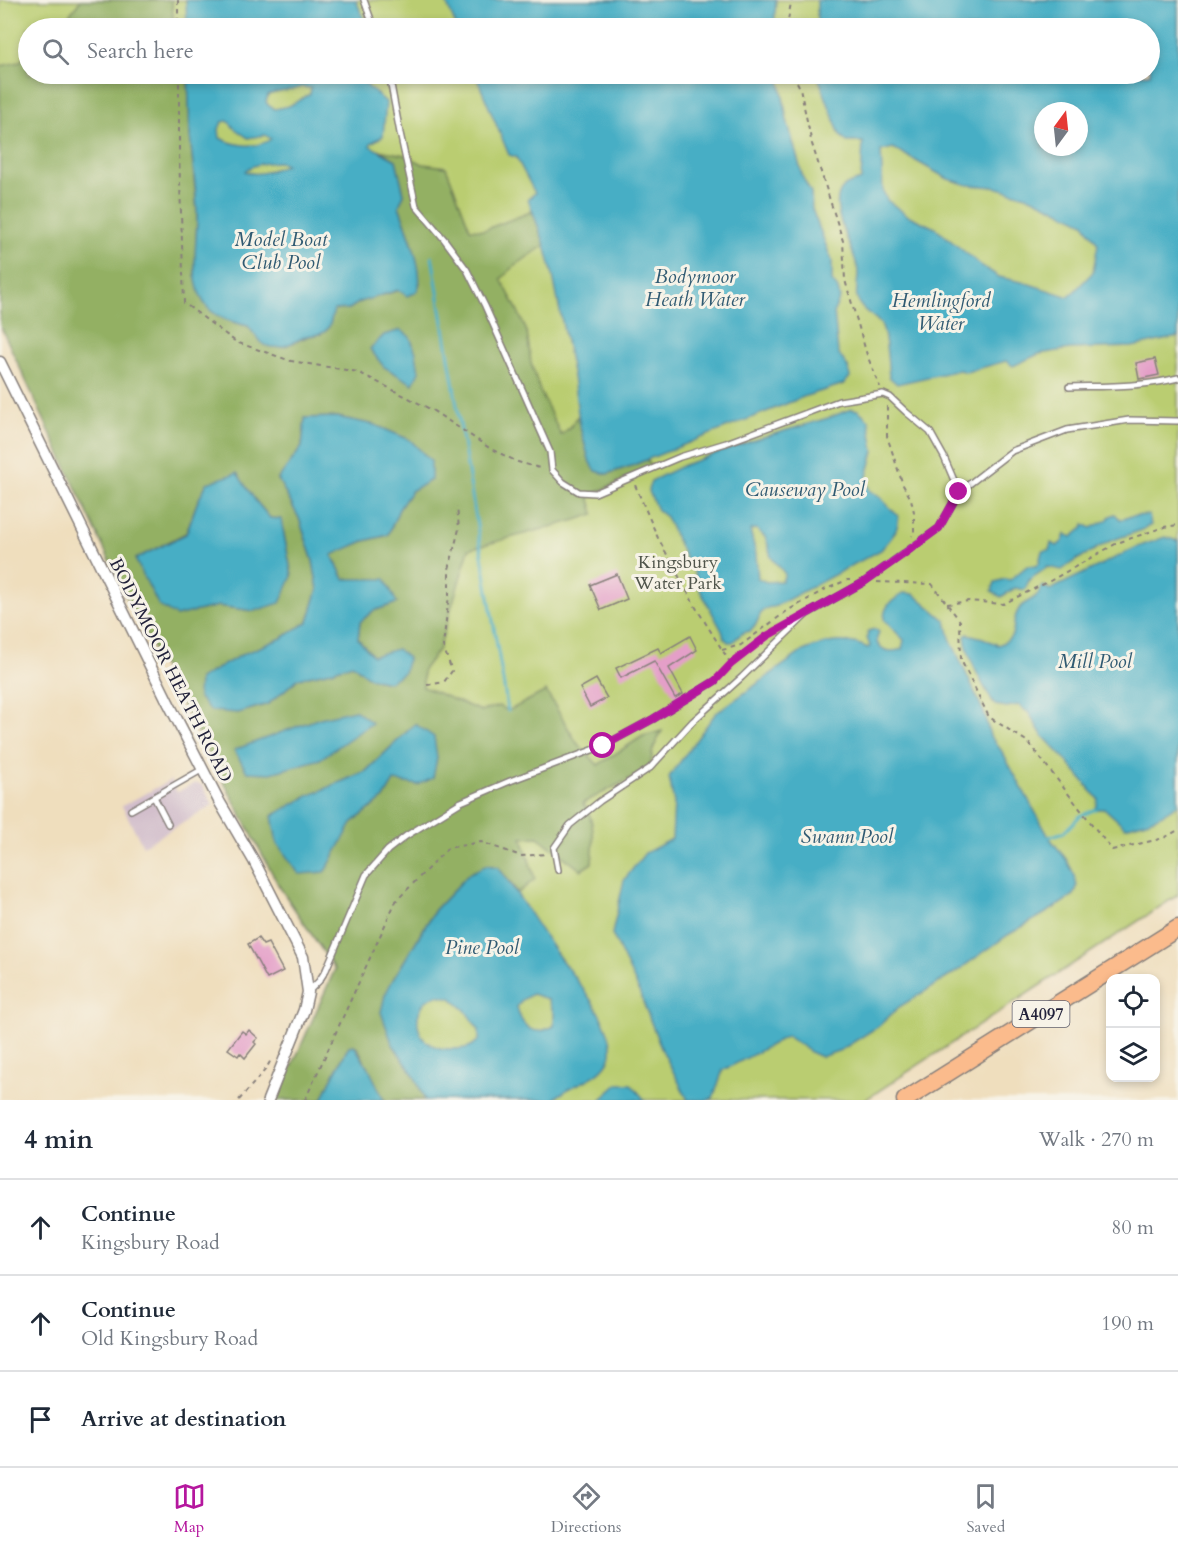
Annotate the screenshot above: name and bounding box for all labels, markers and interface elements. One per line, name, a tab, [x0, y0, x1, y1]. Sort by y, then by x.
search box	[18, 18, 1160, 84]
icon: search	[39, 35, 72, 68]
text: Search here	[87, 36, 194, 66]
north arrow	[1034, 102, 1088, 156]
water label: Model Boat Club Pool	[235, 226, 329, 276]
water label: Bodymoor Heath Water	[645, 263, 746, 313]
water label: Hemlingford Water	[892, 287, 992, 337]
water label: Causeway Pool	[745, 476, 866, 503]
route end	[945, 478, 971, 504]
park label: Kingsbury Water Park	[633, 550, 722, 596]
street label: BODYMOOR HEATH ROAD	[103, 554, 238, 787]
water label: Mill Pool	[1058, 648, 1133, 675]
route start	[589, 732, 615, 758]
water label: Swann Pool	[801, 823, 894, 850]
water label: Pine Pool	[445, 934, 520, 961]
map controls	[1106, 974, 1160, 1082]
button: locate	[1106, 974, 1160, 1028]
road number: A4097	[1012, 1001, 1070, 1027]
button: layers	[1106, 1028, 1160, 1082]
text: 4 min	[24, 1122, 93, 1157]
text: Walk · 270 m	[1039, 1126, 1154, 1153]
text: Continue	[81, 1199, 176, 1229]
icon: ahead	[24, 1211, 57, 1244]
text: 80 m	[1111, 1214, 1154, 1241]
text: Kingsbury Road	[81, 1229, 220, 1256]
text: Continue	[81, 1295, 176, 1325]
icon: ahead	[24, 1307, 57, 1340]
text: 190 m	[1101, 1310, 1154, 1337]
text: Old Kingsbury Road	[81, 1325, 258, 1352]
icon: arrive	[24, 1403, 57, 1436]
text: Arrive at destination	[81, 1404, 286, 1434]
tab: Map	[173, 1480, 206, 1538]
tab: Directions	[551, 1480, 621, 1538]
tab: Saved	[967, 1480, 1005, 1538]

